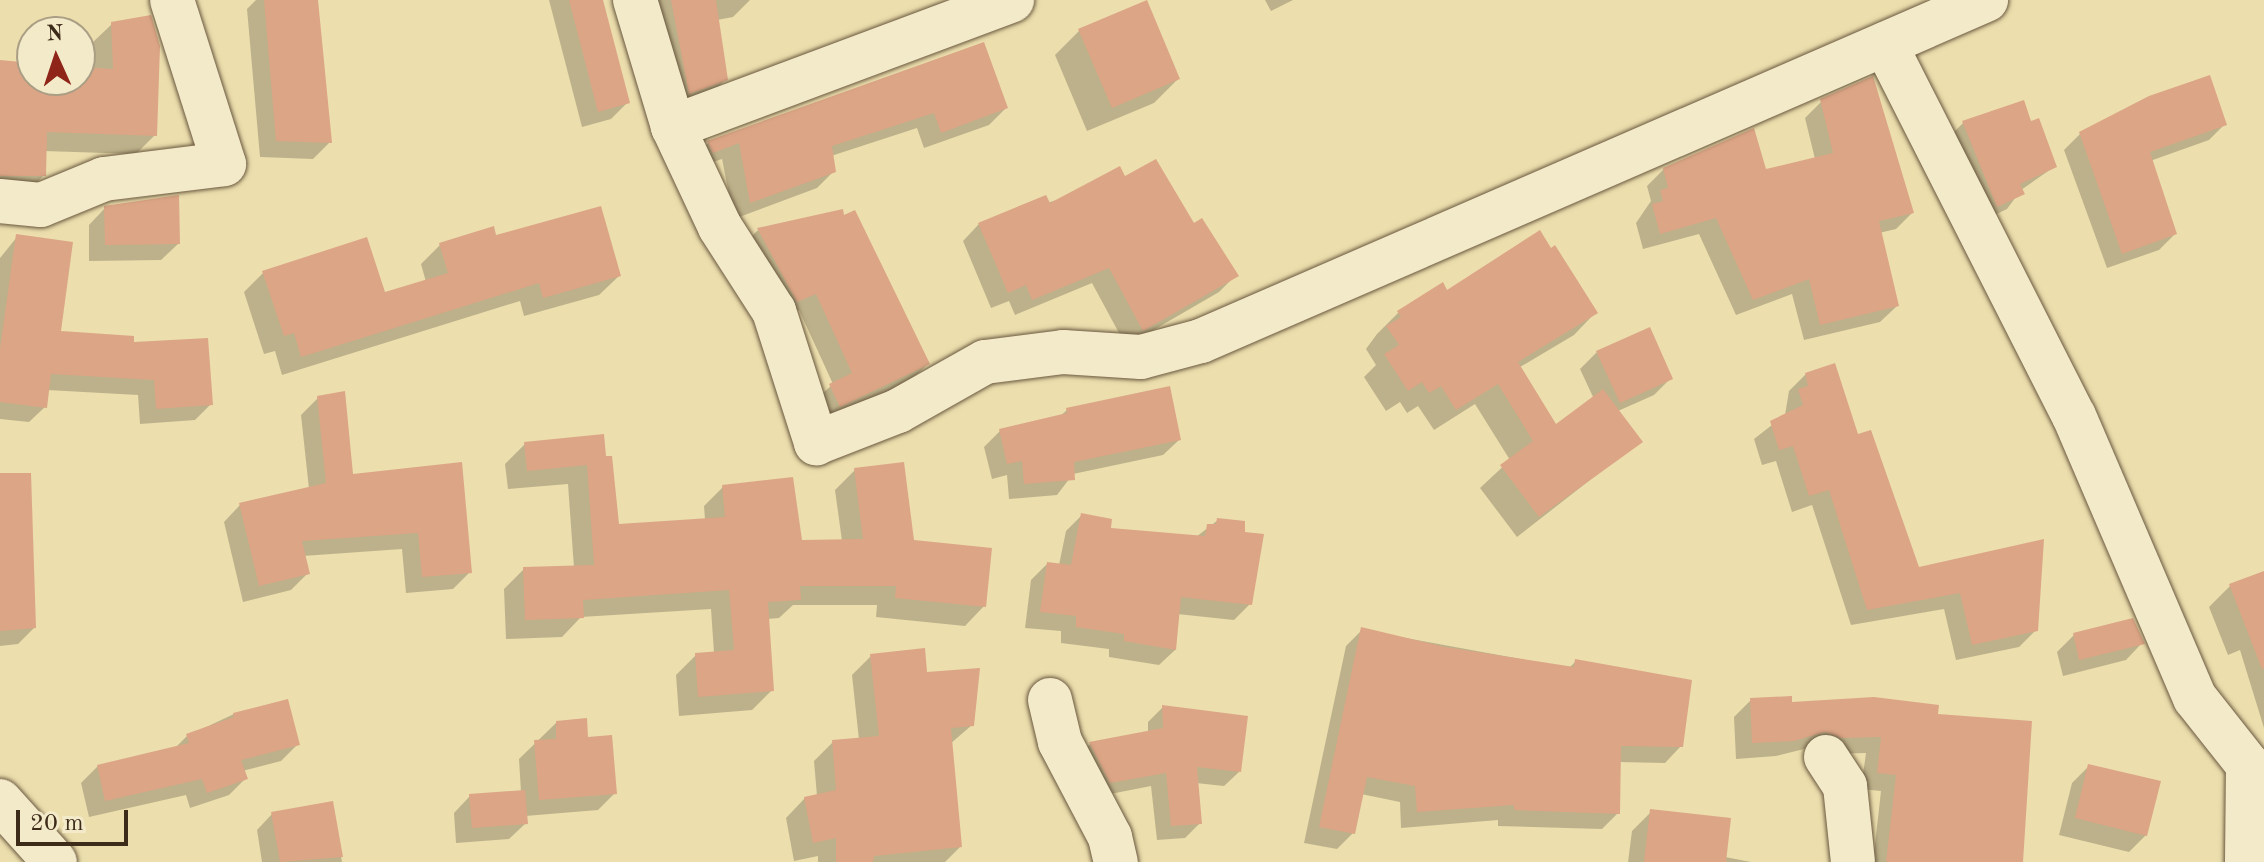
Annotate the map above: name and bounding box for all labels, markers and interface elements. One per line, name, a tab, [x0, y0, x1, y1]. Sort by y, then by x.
north arrow	[16, 16, 96, 96]
text: N	[46, 23, 64, 45]
scale bar	[20, 794, 132, 844]
text: 20 m	[30, 812, 84, 836]

